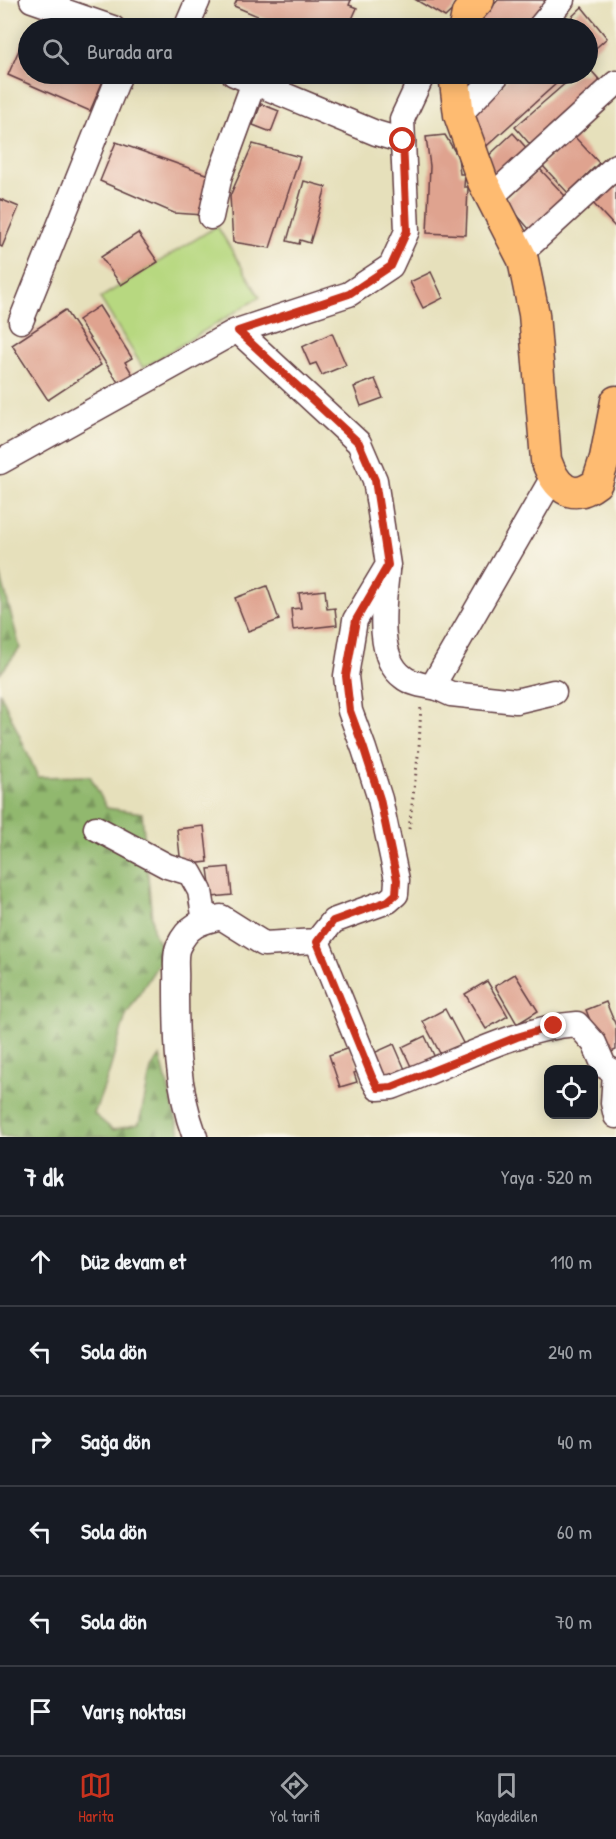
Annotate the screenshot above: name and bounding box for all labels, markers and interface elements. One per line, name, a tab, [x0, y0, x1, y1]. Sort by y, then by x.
search box	[18, 18, 598, 84]
icon: search	[39, 35, 72, 68]
text: Burada ara	[87, 36, 172, 66]
route start	[389, 127, 415, 153]
route end	[540, 1012, 566, 1038]
map controls	[544, 1065, 598, 1119]
button: locate	[544, 1065, 598, 1119]
text: 7 dk	[24, 1159, 64, 1194]
text: Yaya · 520 m	[501, 1163, 592, 1190]
icon: ahead	[24, 1245, 57, 1278]
text: Düz devam et	[81, 1246, 186, 1276]
text: 110 m	[550, 1248, 592, 1275]
icon: left	[24, 1335, 57, 1368]
text: Sola dön	[81, 1336, 147, 1366]
text: 240 m	[548, 1338, 592, 1365]
icon: right	[24, 1425, 57, 1458]
text: Sağa dön	[81, 1426, 151, 1456]
text: 40 m	[557, 1428, 592, 1455]
icon: left	[24, 1515, 57, 1548]
text: Sola dön	[81, 1516, 147, 1546]
text: 60 m	[557, 1518, 592, 1545]
icon: left	[24, 1605, 57, 1638]
text: Sola dön	[81, 1606, 147, 1636]
text: 70 m	[555, 1608, 592, 1635]
icon: arrive	[24, 1695, 57, 1728]
text: Varış noktası	[81, 1696, 186, 1726]
tab: Harita	[78, 1769, 114, 1827]
tab: Yol tarifi	[270, 1769, 319, 1827]
tab: Kaydedilen	[476, 1769, 538, 1827]

